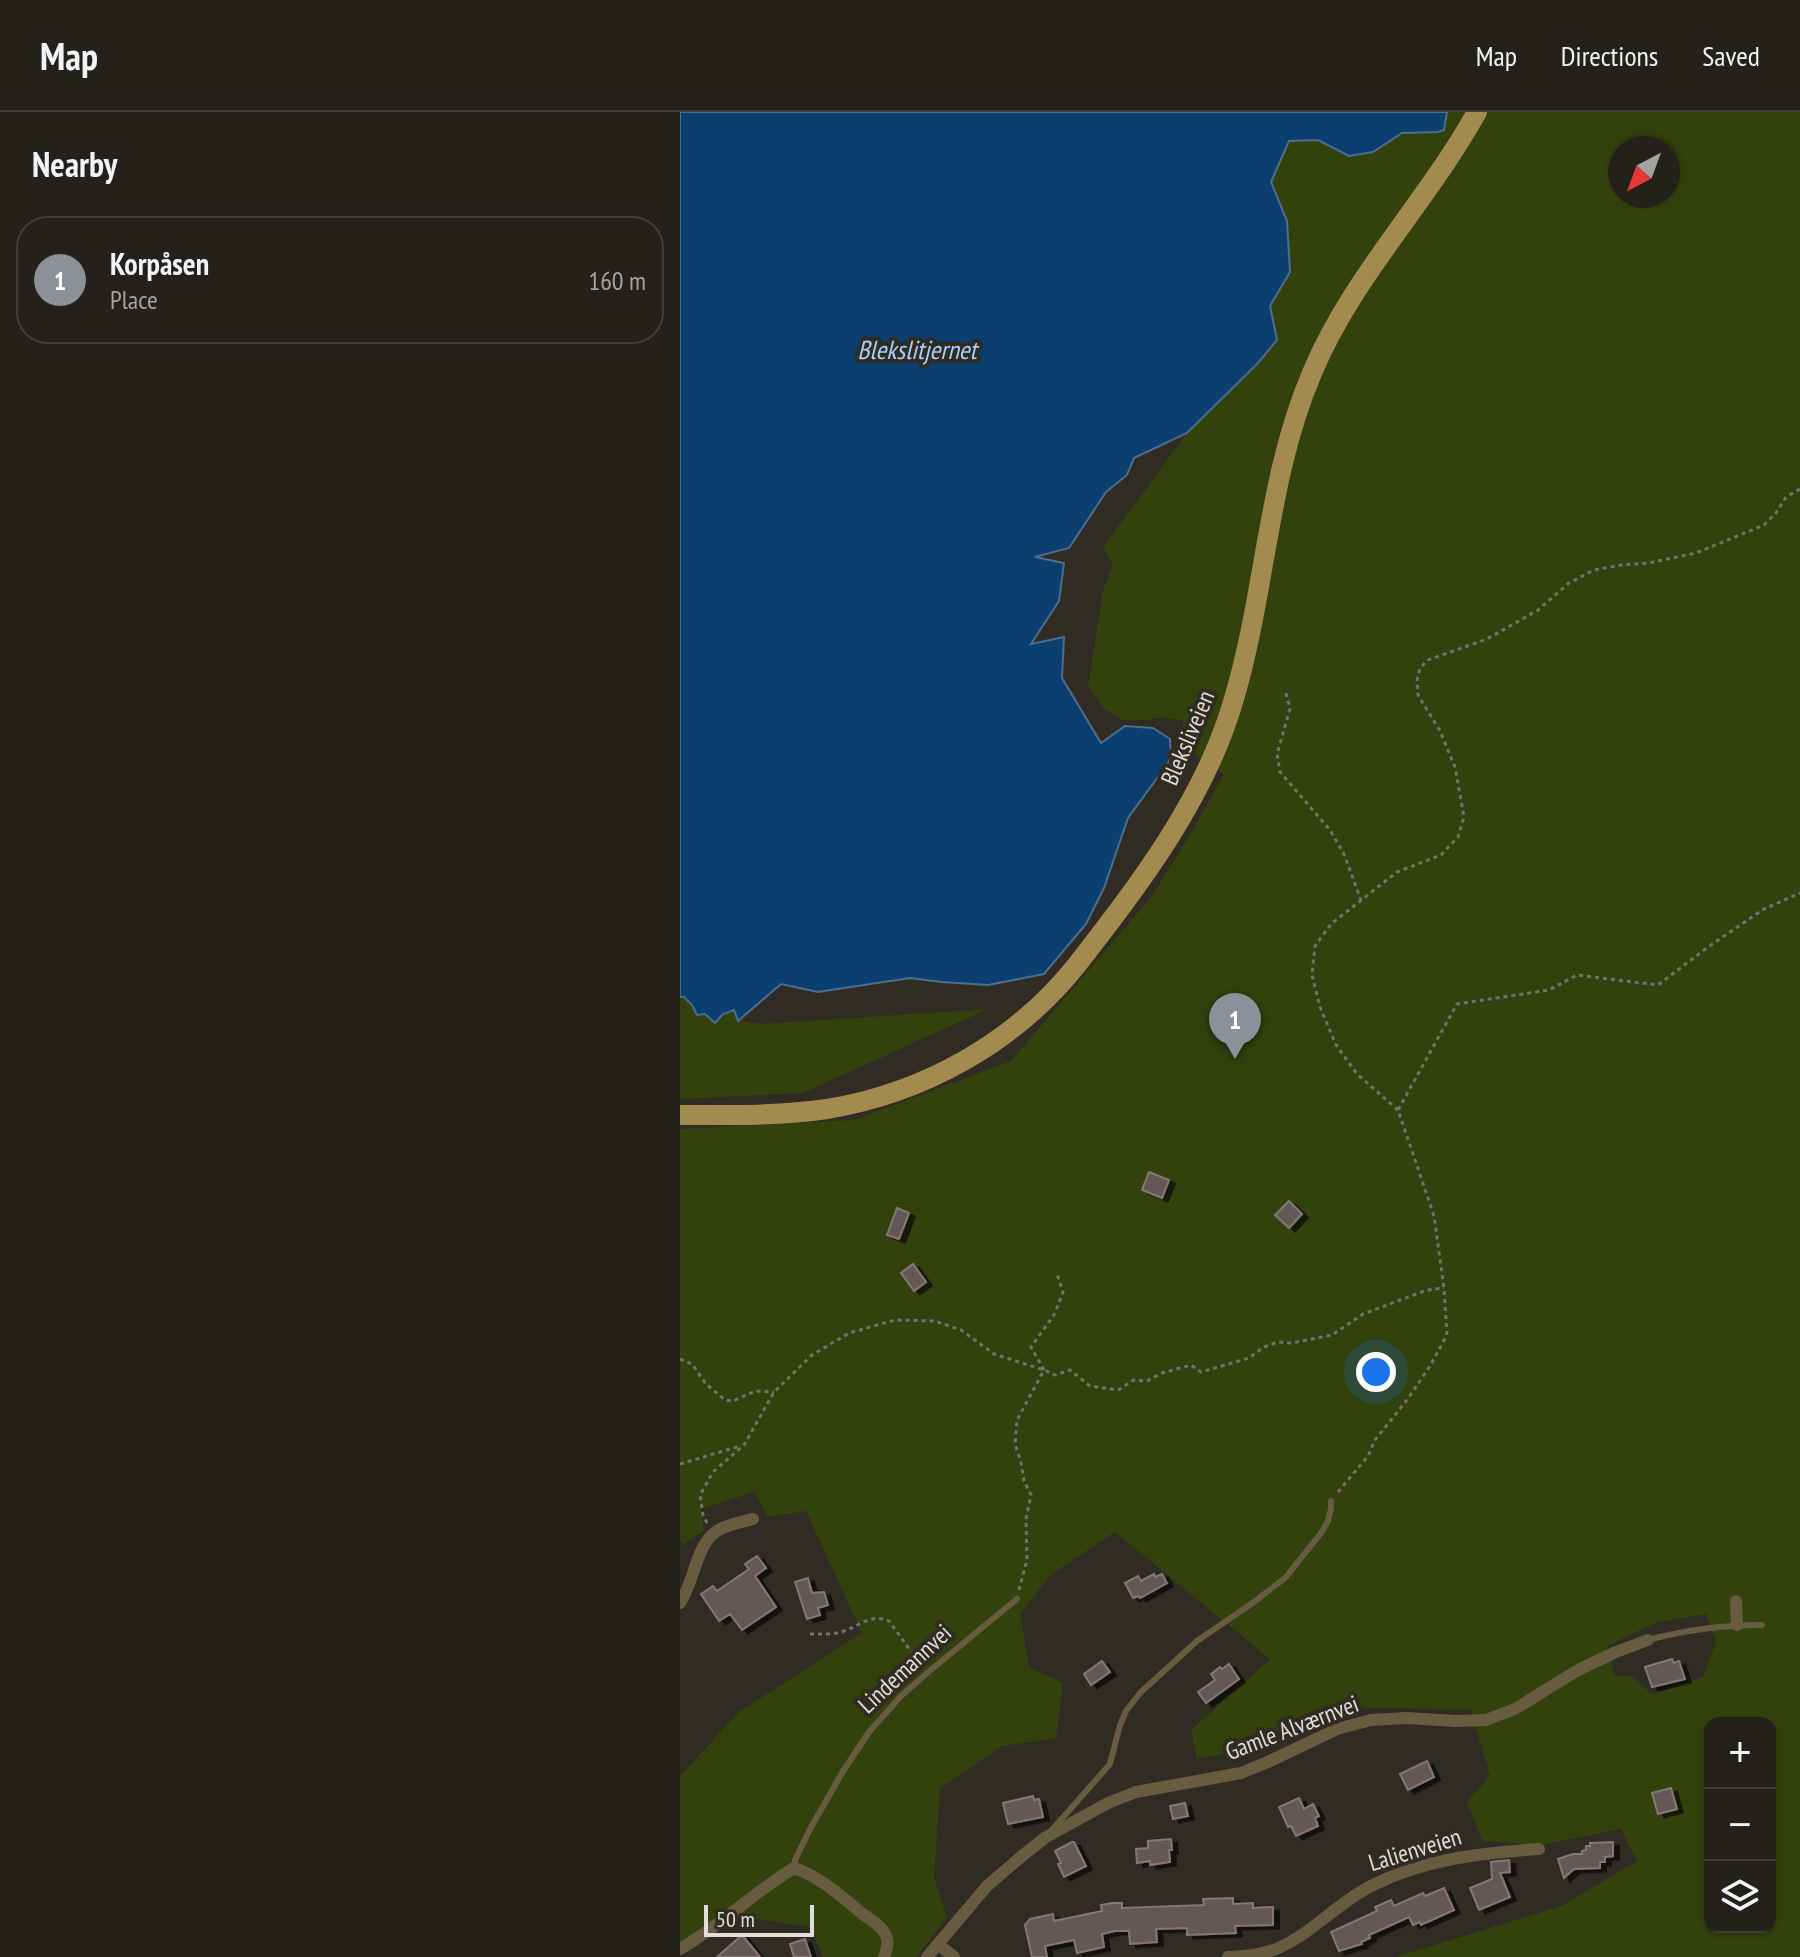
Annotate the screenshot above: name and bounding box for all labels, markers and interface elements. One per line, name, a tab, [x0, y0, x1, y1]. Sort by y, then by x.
text: Map	[40, 31, 98, 80]
text: Map	[1476, 37, 1517, 74]
text: Directions	[1561, 37, 1658, 74]
text: Saved	[1702, 37, 1760, 74]
north arrow	[1608, 136, 1680, 208]
text: Nearby	[32, 142, 117, 186]
text: Korpåsen	[110, 244, 209, 283]
text: 1	[54, 264, 66, 297]
text: 160 m	[588, 264, 646, 297]
text: Place	[110, 283, 158, 316]
water label: Blekslitjernet	[857, 333, 980, 366]
street label: Bleksliveien	[1154, 686, 1221, 790]
pin: 1	[1209, 993, 1261, 1059]
your location	[1356, 1352, 1396, 1392]
street label: Lindemannvei	[851, 1617, 958, 1720]
street label: Gamle Alværnvei	[1221, 1688, 1363, 1767]
map controls	[1704, 1717, 1776, 1933]
button: +	[1704, 1717, 1776, 1789]
button: −	[1704, 1789, 1776, 1861]
street label: Lalienveien	[1365, 1821, 1465, 1878]
button: layers	[1704, 1861, 1776, 1933]
scale bar	[704, 1901, 814, 1937]
text: 50 m	[716, 1905, 755, 1933]

